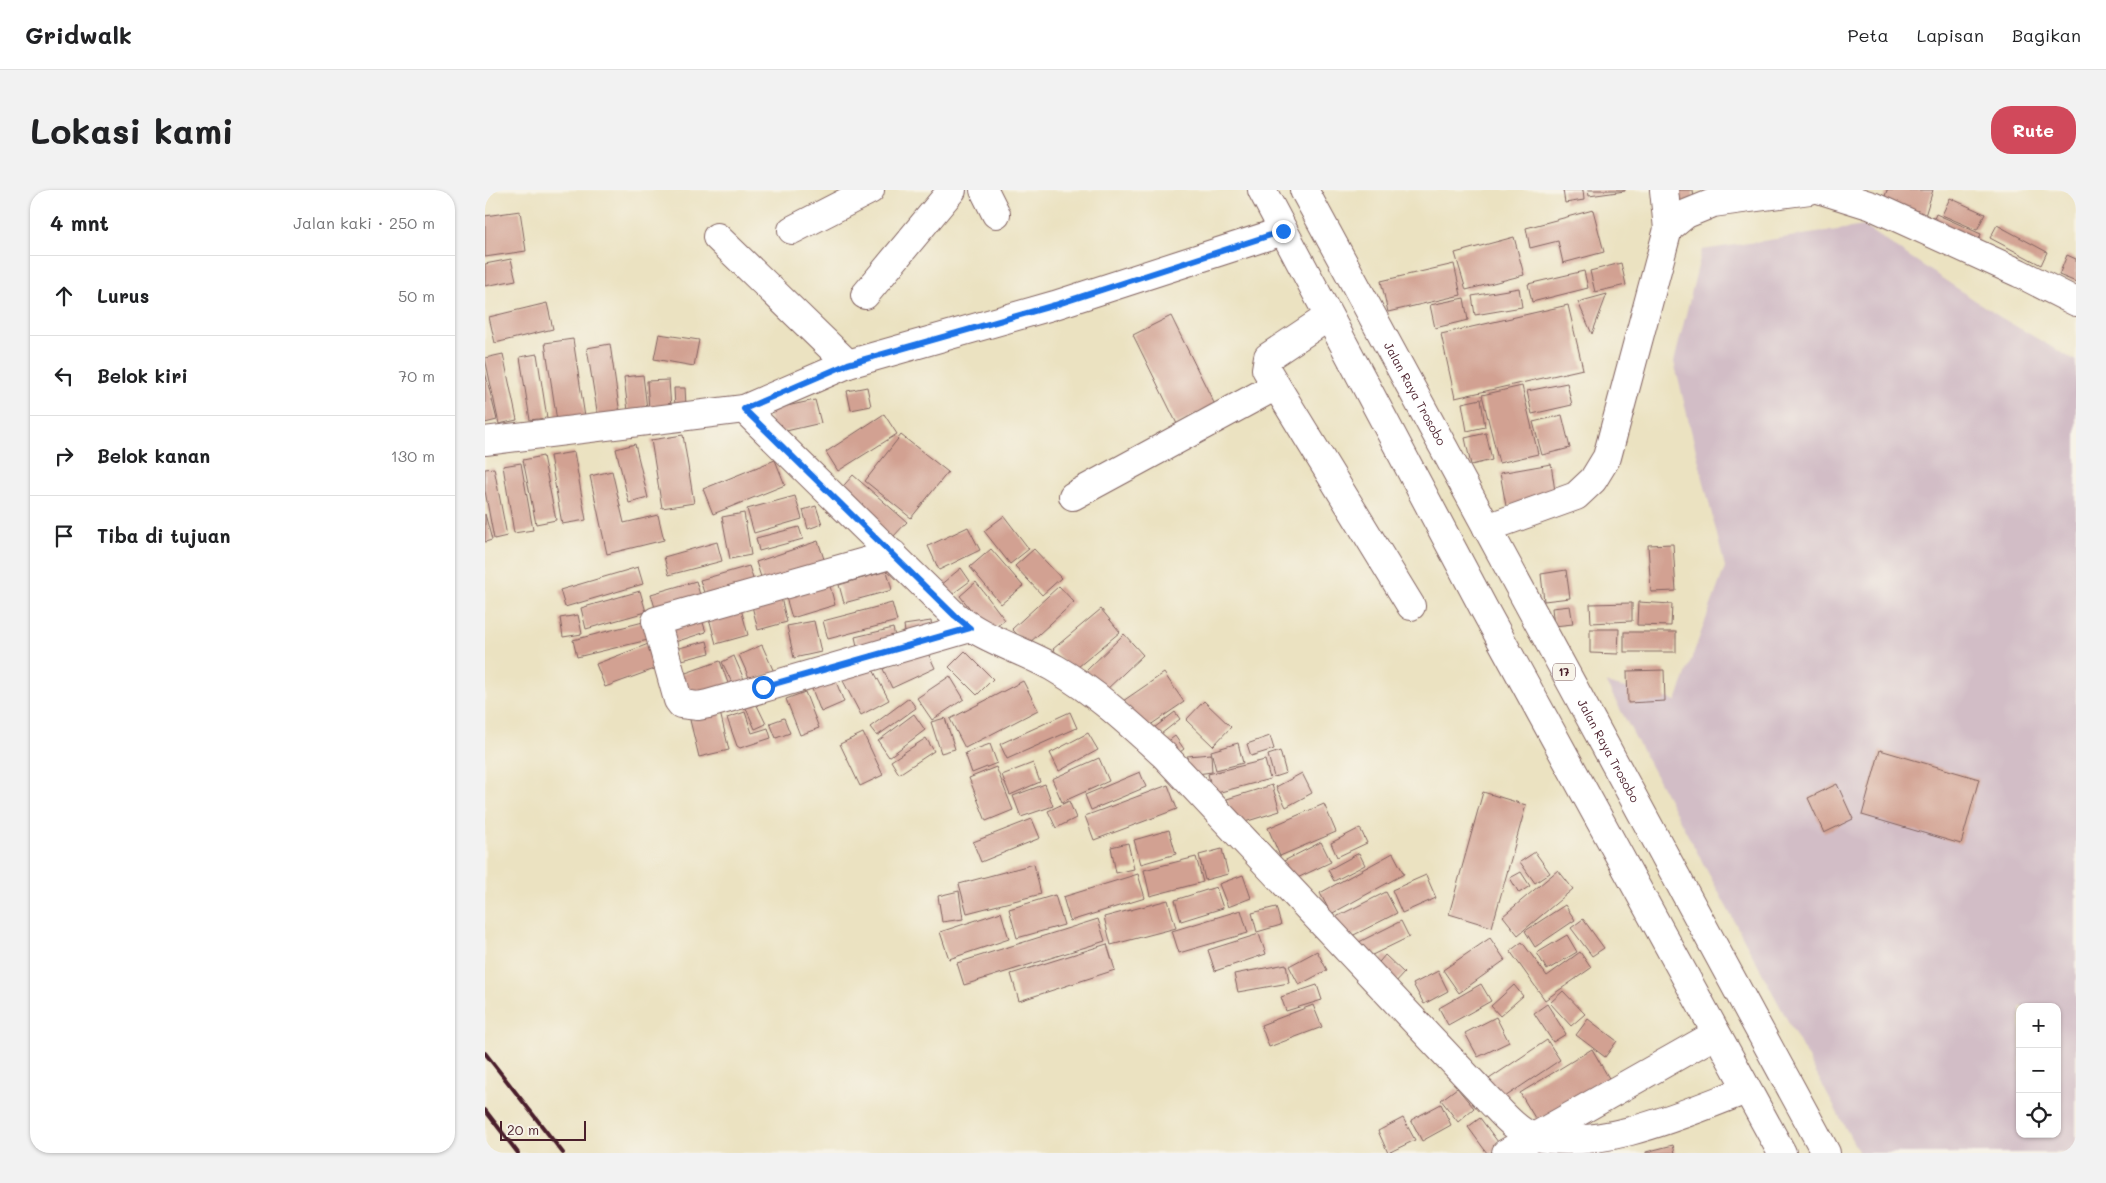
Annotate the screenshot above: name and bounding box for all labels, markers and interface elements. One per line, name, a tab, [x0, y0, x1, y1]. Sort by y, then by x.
text: Gridwalk	[25, 19, 132, 50]
text: Peta	[1847, 23, 1889, 47]
text: Lapisan	[1917, 23, 1984, 47]
text: Bagikan	[2012, 23, 2081, 47]
button: Rute	[1991, 106, 2076, 154]
text: Lokasi kami	[30, 107, 234, 153]
text: 4 mnt	[50, 209, 109, 236]
text: Jalan kaki · 250 m	[293, 212, 435, 233]
route end	[1272, 220, 1295, 243]
icon: ahead	[50, 282, 78, 310]
text: Lurus	[97, 283, 149, 308]
text: 50 m	[398, 285, 435, 306]
street label: Jalan Raya Trosobo	[1381, 339, 1450, 448]
icon: left	[50, 362, 78, 390]
text: Belok kiri	[97, 363, 188, 388]
text: 70 m	[398, 365, 435, 386]
icon: right	[50, 442, 78, 470]
text: Belok kanan	[97, 443, 210, 468]
text: 130 m	[391, 445, 435, 466]
icon: arrive	[50, 522, 78, 550]
text: Tiba di tujuan	[97, 523, 230, 548]
road number: 17	[1553, 664, 1575, 681]
route start	[752, 676, 775, 699]
street label: Jalan Raya Trosobo	[1574, 696, 1643, 805]
map controls	[2016, 1003, 2061, 1138]
button: +	[2016, 1003, 2061, 1048]
button: −	[2016, 1048, 2061, 1093]
button: locate	[2016, 1093, 2061, 1138]
scale bar	[500, 1118, 586, 1141]
text: 20 m	[507, 1120, 539, 1139]

